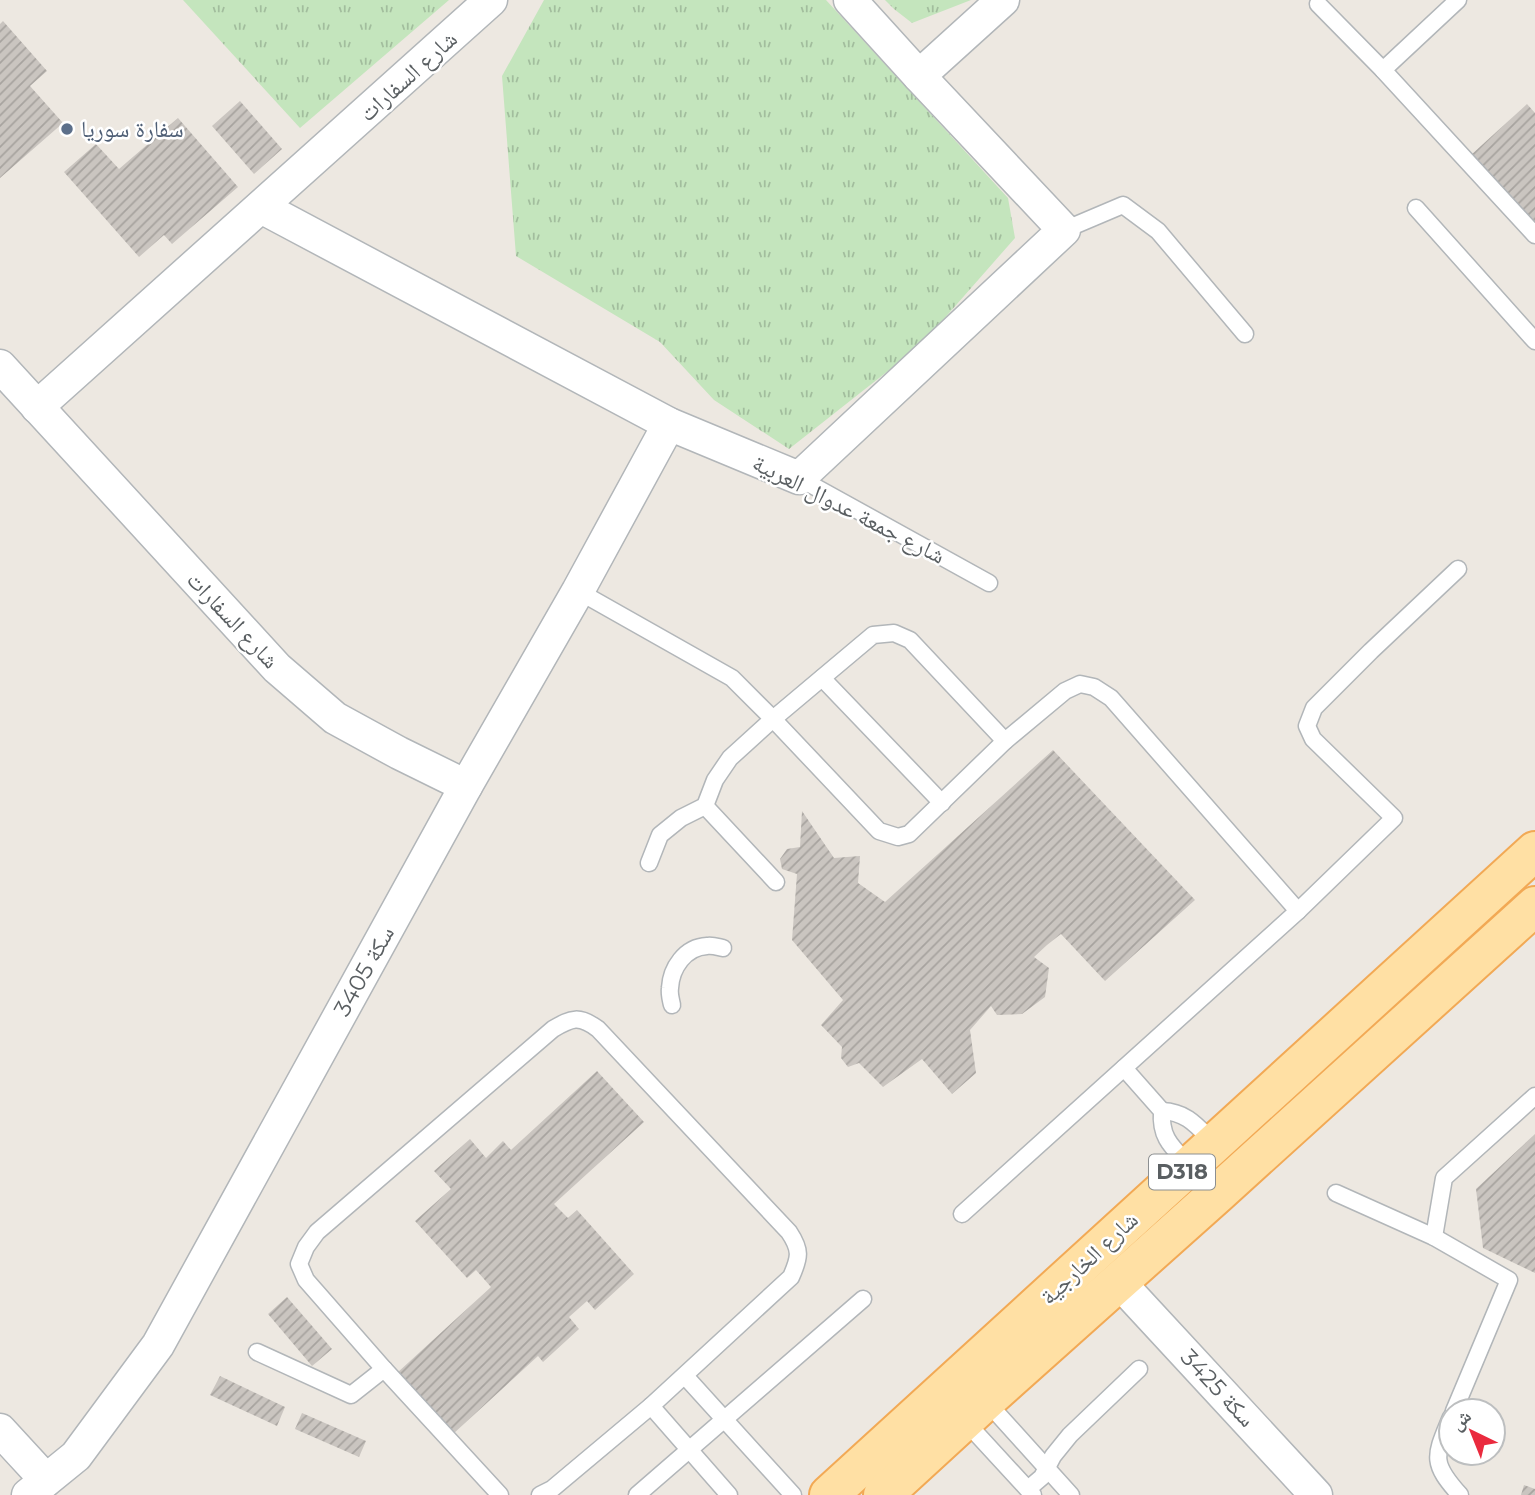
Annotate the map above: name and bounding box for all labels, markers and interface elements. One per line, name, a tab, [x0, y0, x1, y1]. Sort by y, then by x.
street label: شارع السفارات	[353, 25, 463, 128]
place label: سفارة سوريا	[81, 115, 184, 143]
marker: سفارة سوريا	[59, 121, 75, 137]
street label: شارع جمعة عدوال العربية	[748, 448, 950, 571]
street label: شارع السفارات	[180, 566, 285, 675]
street label: سكة 3405	[328, 921, 400, 1021]
road number: D318	[1149, 1154, 1215, 1190]
street label: شارع الخارجية	[1034, 1206, 1144, 1311]
street label: سكة 3425	[1175, 1343, 1261, 1433]
north arrow	[1437, 1397, 1507, 1467]
text: ش	[1446, 1405, 1476, 1435]

